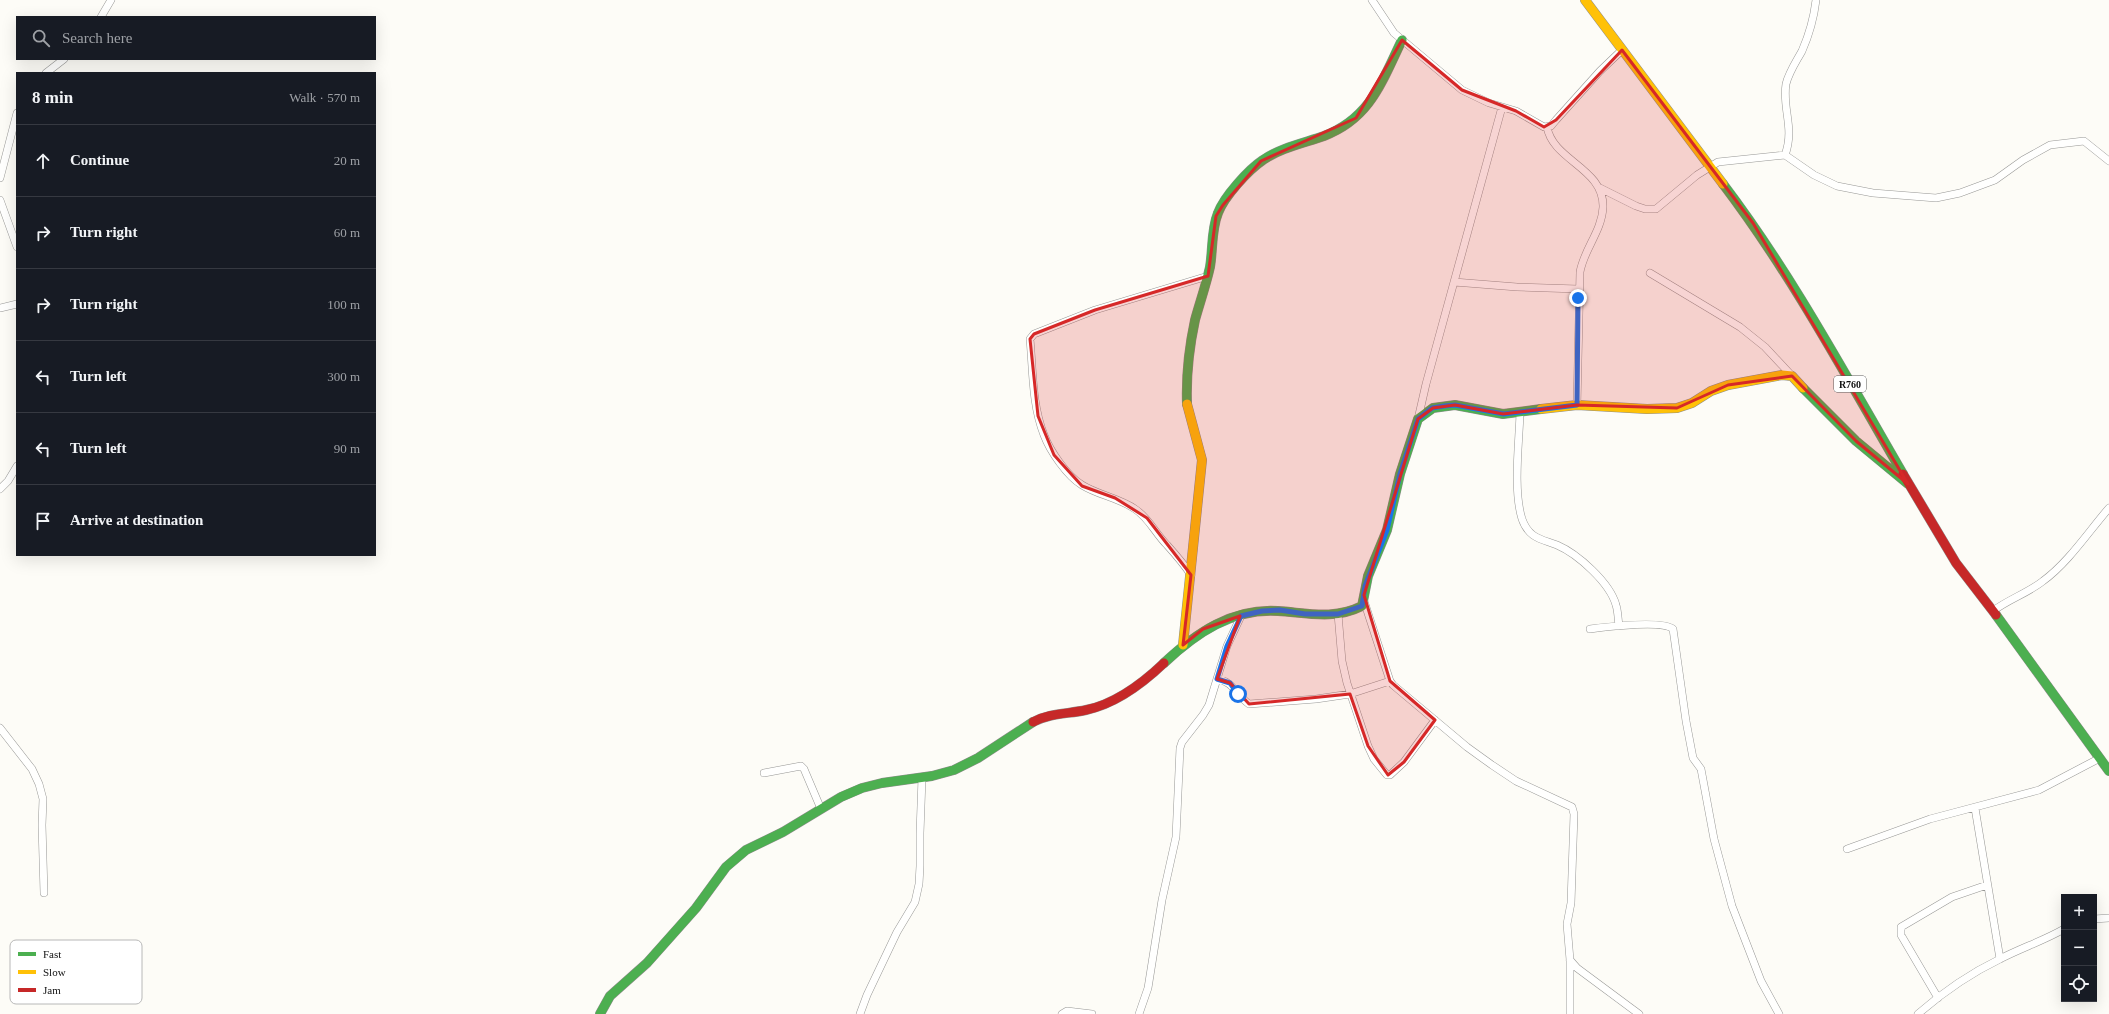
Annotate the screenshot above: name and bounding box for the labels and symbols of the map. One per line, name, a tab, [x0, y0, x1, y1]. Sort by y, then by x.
route end	[1569, 289, 1587, 307]
road number: R760	[1834, 376, 1866, 392]
route start	[1229, 685, 1247, 703]
legend	[10, 940, 142, 1004]
text: Fast	[43, 948, 61, 960]
text: Slow	[43, 966, 66, 978]
text: Jam	[43, 984, 61, 996]

